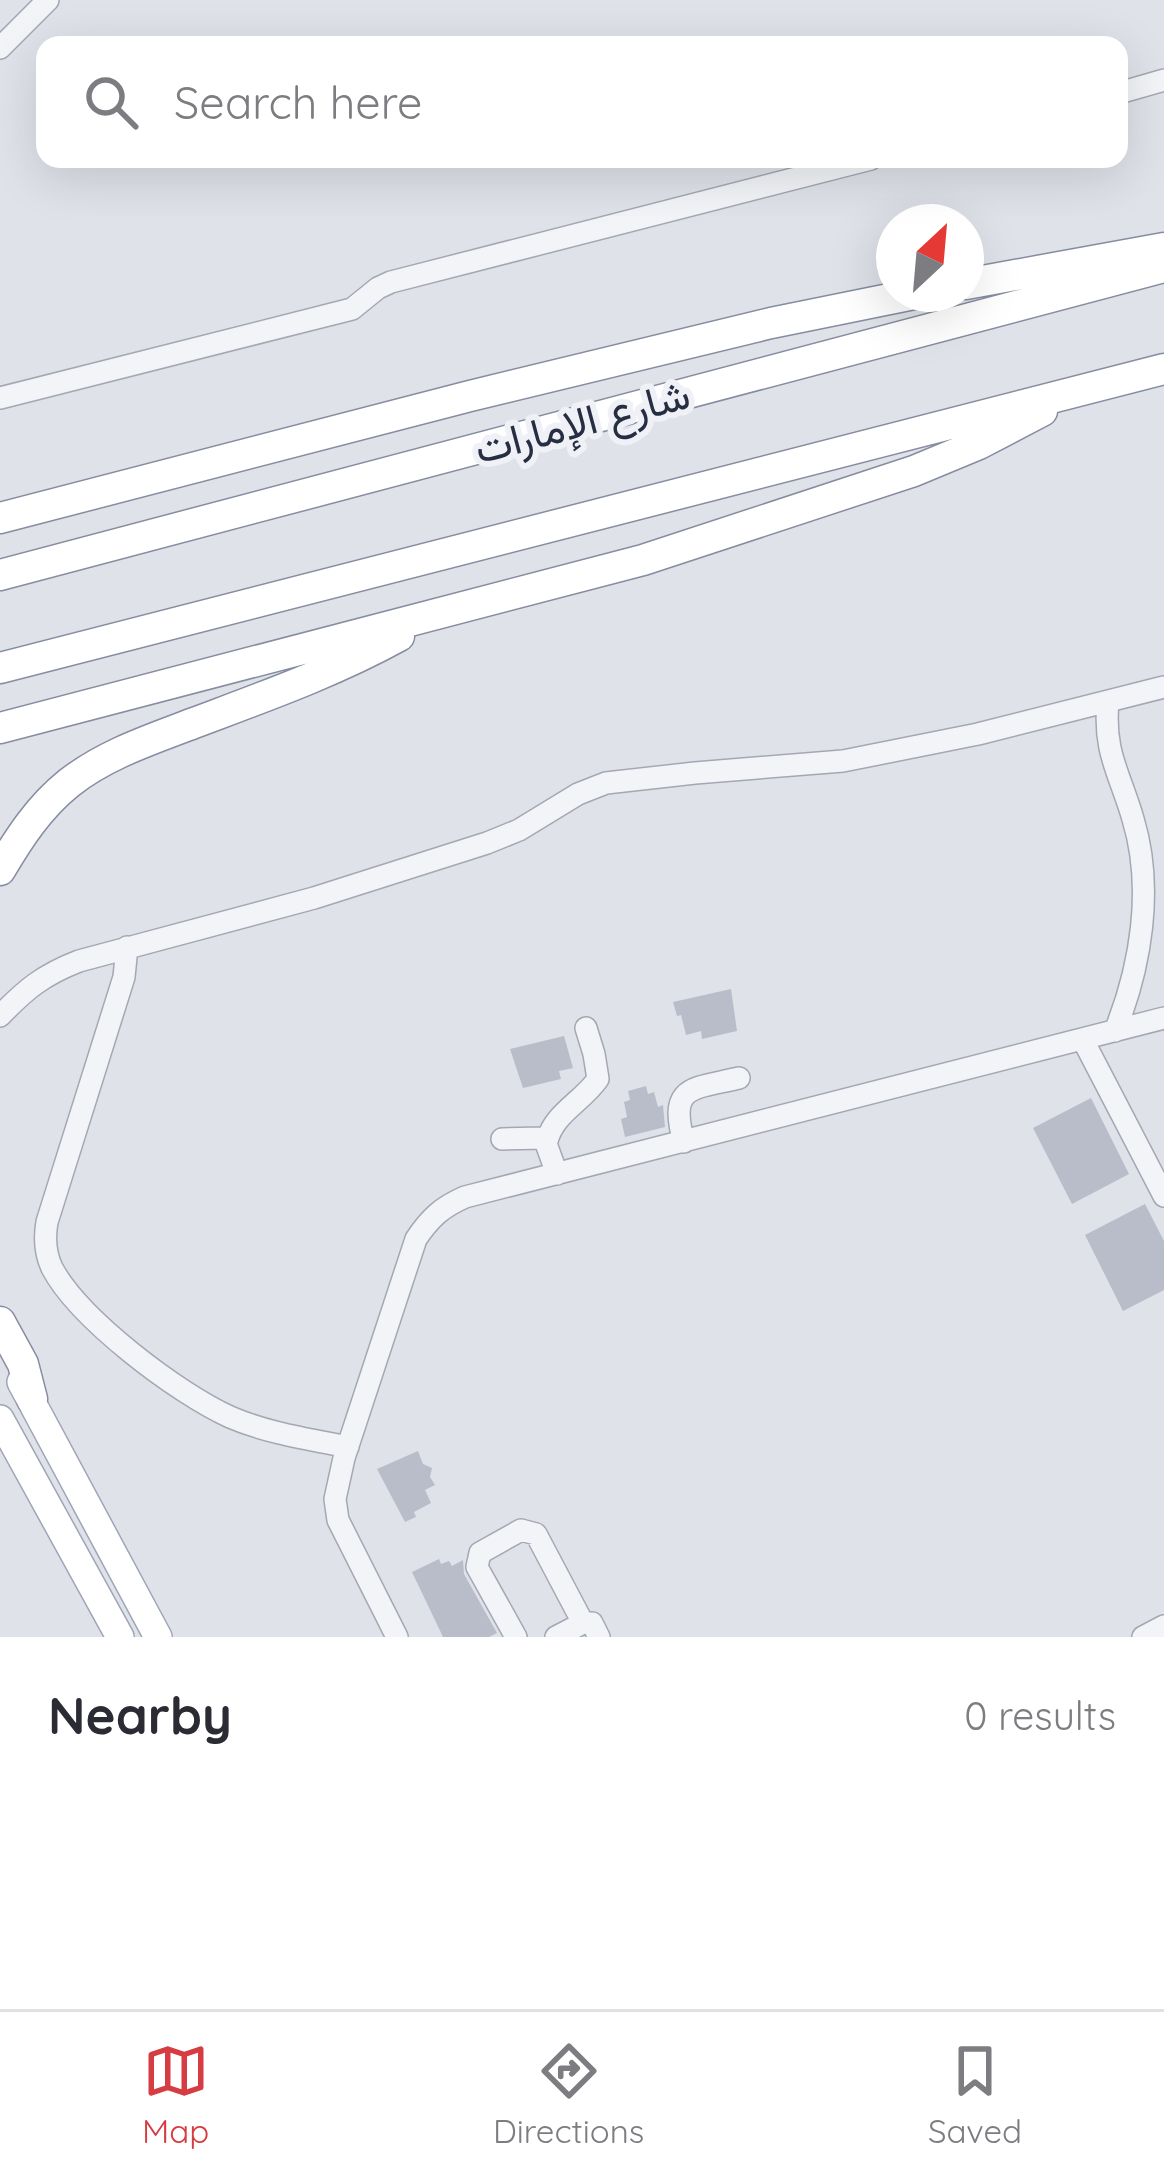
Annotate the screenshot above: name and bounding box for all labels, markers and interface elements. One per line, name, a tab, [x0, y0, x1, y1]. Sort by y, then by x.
search box	[36, 36, 1128, 168]
icon: search	[78, 69, 144, 135]
text: Search here	[174, 74, 422, 130]
north arrow	[876, 204, 984, 312]
street label: شارع الإمارات	[468, 366, 696, 478]
text: Nearby	[48, 1683, 232, 1747]
text: 0 results	[964, 1691, 1116, 1740]
tab: Map	[142, 2038, 209, 2151]
tab: Directions	[493, 2038, 644, 2151]
tab: Saved	[928, 2038, 1022, 2151]

